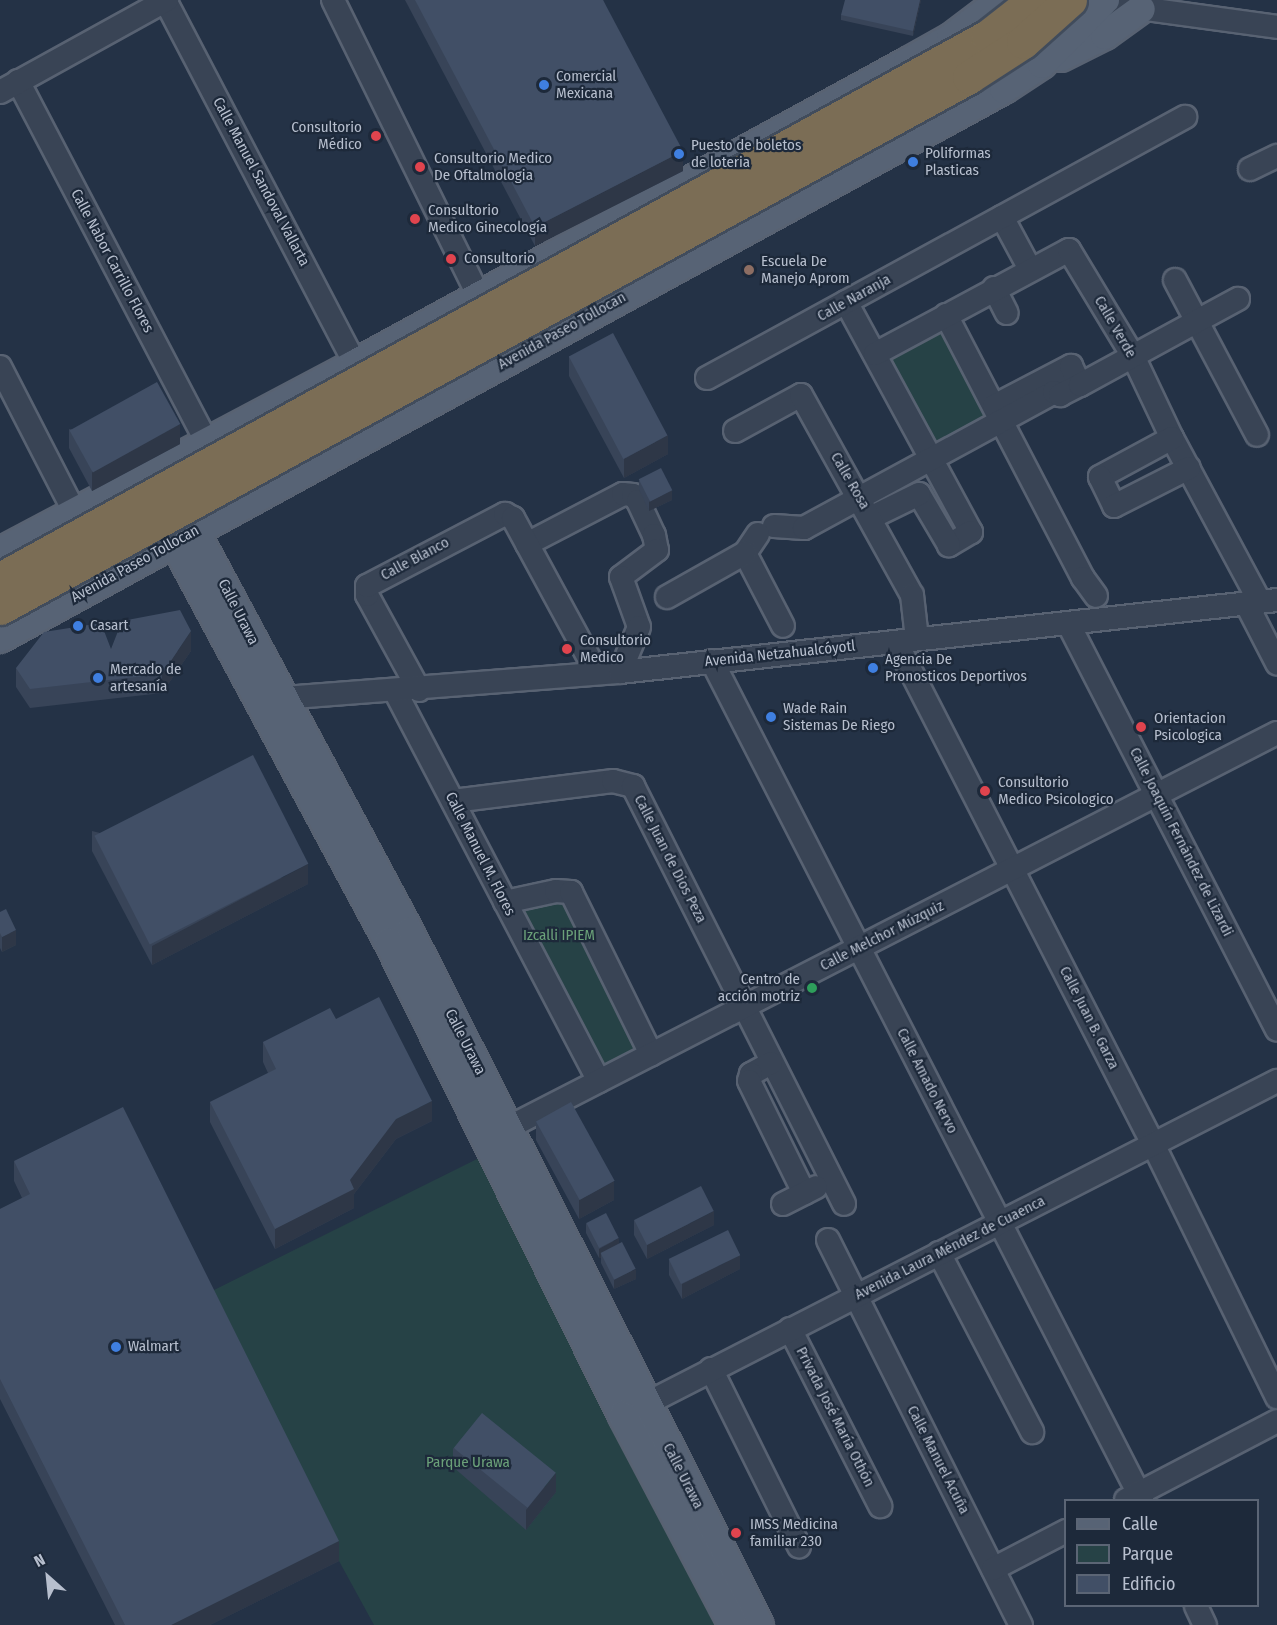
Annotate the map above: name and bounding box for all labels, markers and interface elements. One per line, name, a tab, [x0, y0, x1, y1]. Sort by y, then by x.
place label: Comercial Mexicana	[556, 67, 616, 102]
marker: Comercial Mexicana	[537, 78, 551, 92]
street label: Calle Manuel Sandoval Vallarta	[209, 94, 313, 270]
place label: Consultorio Médico	[291, 118, 362, 153]
marker: Consultorio Médico	[367, 127, 385, 145]
place label: Puesto de boletos de loteria	[691, 136, 801, 171]
place label: Poliformas Plasticas	[925, 144, 991, 179]
marker: Puesto de boletos de loteria	[672, 147, 686, 161]
place label: Consultorio Medico De Oftalmologia	[434, 149, 552, 184]
marker: Poliformas Plasticas	[906, 155, 920, 169]
marker: Consultorio Medico De Oftalmologia	[411, 158, 429, 176]
street label: Calle Nabor Carrillo Flores	[67, 186, 157, 336]
place label: Consultorio Medico Ginecología	[428, 201, 547, 236]
marker: Consultorio Medico Ginecología	[406, 210, 424, 228]
marker: Consultorio	[442, 250, 460, 268]
place label: Consultorio	[464, 250, 535, 268]
place label: Escuela De Manejo Aprom	[761, 252, 850, 287]
marker: Escuela De Manejo Aprom	[742, 263, 756, 277]
street label: Calle Naranja	[814, 270, 894, 326]
street label: Avenida Paseo Tollocan	[495, 288, 629, 374]
street label: Calle Verde	[1090, 293, 1140, 361]
street label: Calle Rosa	[826, 449, 874, 513]
street label: Avenida Paseo Tollocan	[68, 521, 202, 607]
street label: Calle Blanco	[378, 533, 452, 585]
street label: Calle Urawa	[214, 576, 262, 648]
place label: Casart	[90, 617, 129, 635]
marker: Casart	[71, 619, 85, 633]
place label: Consultorio Medico	[580, 631, 651, 666]
street label: Avenida Netzahualcóyotl	[704, 637, 856, 671]
marker: Consultorio Medico	[558, 640, 576, 658]
place label: Agencia De Pronosticos Deportivos	[885, 650, 1027, 685]
place label: Mercado de artesanía	[110, 660, 181, 695]
marker: Agencia De Pronosticos Deportivos	[866, 661, 880, 675]
marker: Mercado de artesanía	[91, 671, 105, 685]
place label: Wade Rain Sistemas De Riego	[783, 699, 895, 734]
place label: Orientacion Psicologica	[1154, 709, 1226, 744]
marker: Wade Rain Sistemas De Riego	[764, 710, 778, 724]
marker: Orientacion Psicologica	[1132, 718, 1150, 736]
street label: Calle Joaquín Fernández de Lizardi	[1125, 745, 1237, 939]
place label: Consultorio Medico Psicologico	[998, 773, 1114, 808]
marker: Consultorio Medico Psicologico	[976, 782, 994, 800]
street label: Calle Manuel M. Flores	[441, 789, 519, 919]
street label: Calle Juan de Dios Peza	[630, 792, 710, 926]
street label: Calle Melchor Múzquiz	[817, 897, 947, 975]
park label: Izcalli IPIEM	[523, 927, 595, 945]
street label: Calle Juan B. Garza	[1055, 963, 1123, 1073]
place label: Centro de acción motriz	[718, 970, 800, 1005]
marker: Centro de acción motriz	[805, 981, 819, 995]
street label: Calle Urawa	[441, 1006, 489, 1078]
street label: Calle Amado Nervo	[893, 1025, 961, 1137]
street label: Avenida Laura Méndez de Cuaenca	[852, 1192, 1048, 1304]
place label: Walmart	[128, 1338, 179, 1356]
marker: Walmart	[109, 1340, 123, 1354]
street label: Privada José María Othón	[792, 1344, 878, 1490]
street label: Calle Manuel Acuña	[903, 1403, 973, 1517]
street label: Calle Urawa	[659, 1440, 707, 1512]
park label: Parque Urawa	[426, 1454, 510, 1472]
legend	[1064, 1499, 1259, 1607]
text: Calle	[1122, 1513, 1158, 1535]
place label: IMSS Medicina familiar 230	[750, 1515, 838, 1550]
marker: IMSS Medicina familiar 230	[727, 1524, 745, 1542]
text: Parque	[1122, 1543, 1173, 1565]
north arrow	[18, 1547, 78, 1607]
text: N	[31, 1550, 48, 1571]
text: Edificio	[1122, 1573, 1175, 1595]

